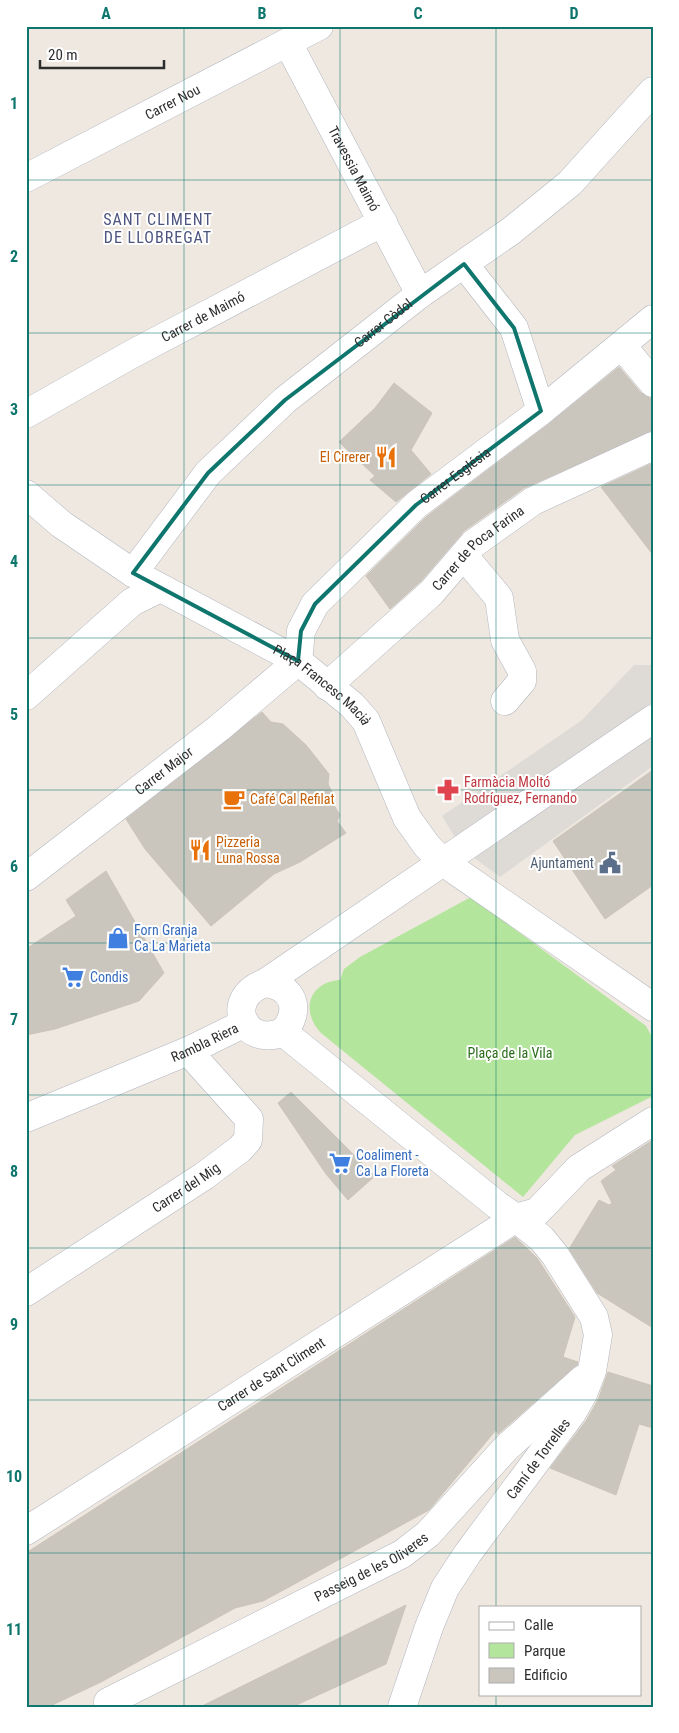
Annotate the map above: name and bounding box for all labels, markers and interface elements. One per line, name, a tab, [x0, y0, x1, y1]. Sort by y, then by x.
text: A	[101, 4, 111, 23]
text: B	[258, 4, 267, 23]
text: C	[413, 4, 423, 23]
text: D	[569, 4, 579, 23]
scale bar	[40, 38, 164, 70]
text: 20 m	[48, 46, 78, 64]
street label: Carrer Nou	[142, 81, 203, 123]
text: 1	[10, 94, 18, 113]
street label: Travessia Maimó	[325, 123, 383, 214]
district label: SANT CLIMENT DE LLOBREGAT	[103, 210, 213, 247]
text: 2	[10, 247, 18, 266]
street label: Carrer de Maimó	[159, 288, 247, 345]
street label: Carrer Còdol	[351, 295, 415, 351]
text: 3	[10, 400, 18, 419]
restaurant icon: El Cirerer	[373, 444, 399, 470]
street label: Carrer Església	[417, 444, 493, 507]
place label: El Cirerer	[320, 449, 370, 465]
street label: Carrer de Poca Farina	[429, 502, 527, 594]
text: 4	[10, 552, 18, 571]
street label: Plaça Francesc Macià	[271, 641, 375, 727]
text: 5	[10, 705, 18, 724]
street label: Carrer Major	[132, 743, 196, 798]
place label: Farmàcia Moltó Rodríguez, Fernando	[464, 774, 577, 806]
pharmacy icon: Farmàcia Moltó Rodríguez, Fernando	[435, 777, 461, 803]
cafe icon: Café Cal Refilat	[221, 786, 247, 812]
place label: Café Cal Refilat	[250, 791, 335, 807]
place label: Pizzeria Luna Rossa	[216, 834, 280, 866]
restaurant icon: Pizzeria Luna Rossa	[187, 837, 213, 863]
public building icon: Ajuntament	[597, 850, 623, 876]
place label: Ajuntament	[530, 855, 594, 871]
text: 6	[10, 857, 18, 876]
place label: Forn Granja Ca La Marieta	[134, 922, 211, 954]
shop icon: Forn Granja Ca La Marieta	[105, 925, 131, 951]
supermarket icon: Condis	[60, 964, 86, 990]
place label: Condis	[90, 969, 128, 985]
text: 7	[10, 1010, 18, 1029]
street label: Rambla Riera	[169, 1020, 241, 1065]
park label: Plaça de la Vila	[468, 1045, 552, 1061]
place label: Coaliment - Ca La Floreta	[356, 1147, 429, 1179]
supermarket icon: Coaliment - Ca La Floreta	[327, 1150, 353, 1176]
street label: Carrer del Mig	[149, 1159, 223, 1216]
text: 8	[10, 1162, 18, 1181]
text: 9	[10, 1315, 18, 1334]
street label: Carrer de Sant Climent	[215, 1334, 328, 1415]
street label: Camí de Torrelles	[503, 1415, 573, 1502]
text: 10	[6, 1467, 22, 1486]
street label: Passeig de les Oliveres	[312, 1529, 431, 1605]
legend	[479, 1606, 642, 1696]
text: Calle	[524, 1616, 554, 1634]
text: 11	[6, 1620, 22, 1639]
text: Parque	[524, 1642, 566, 1660]
text: Edificio	[524, 1666, 567, 1684]

